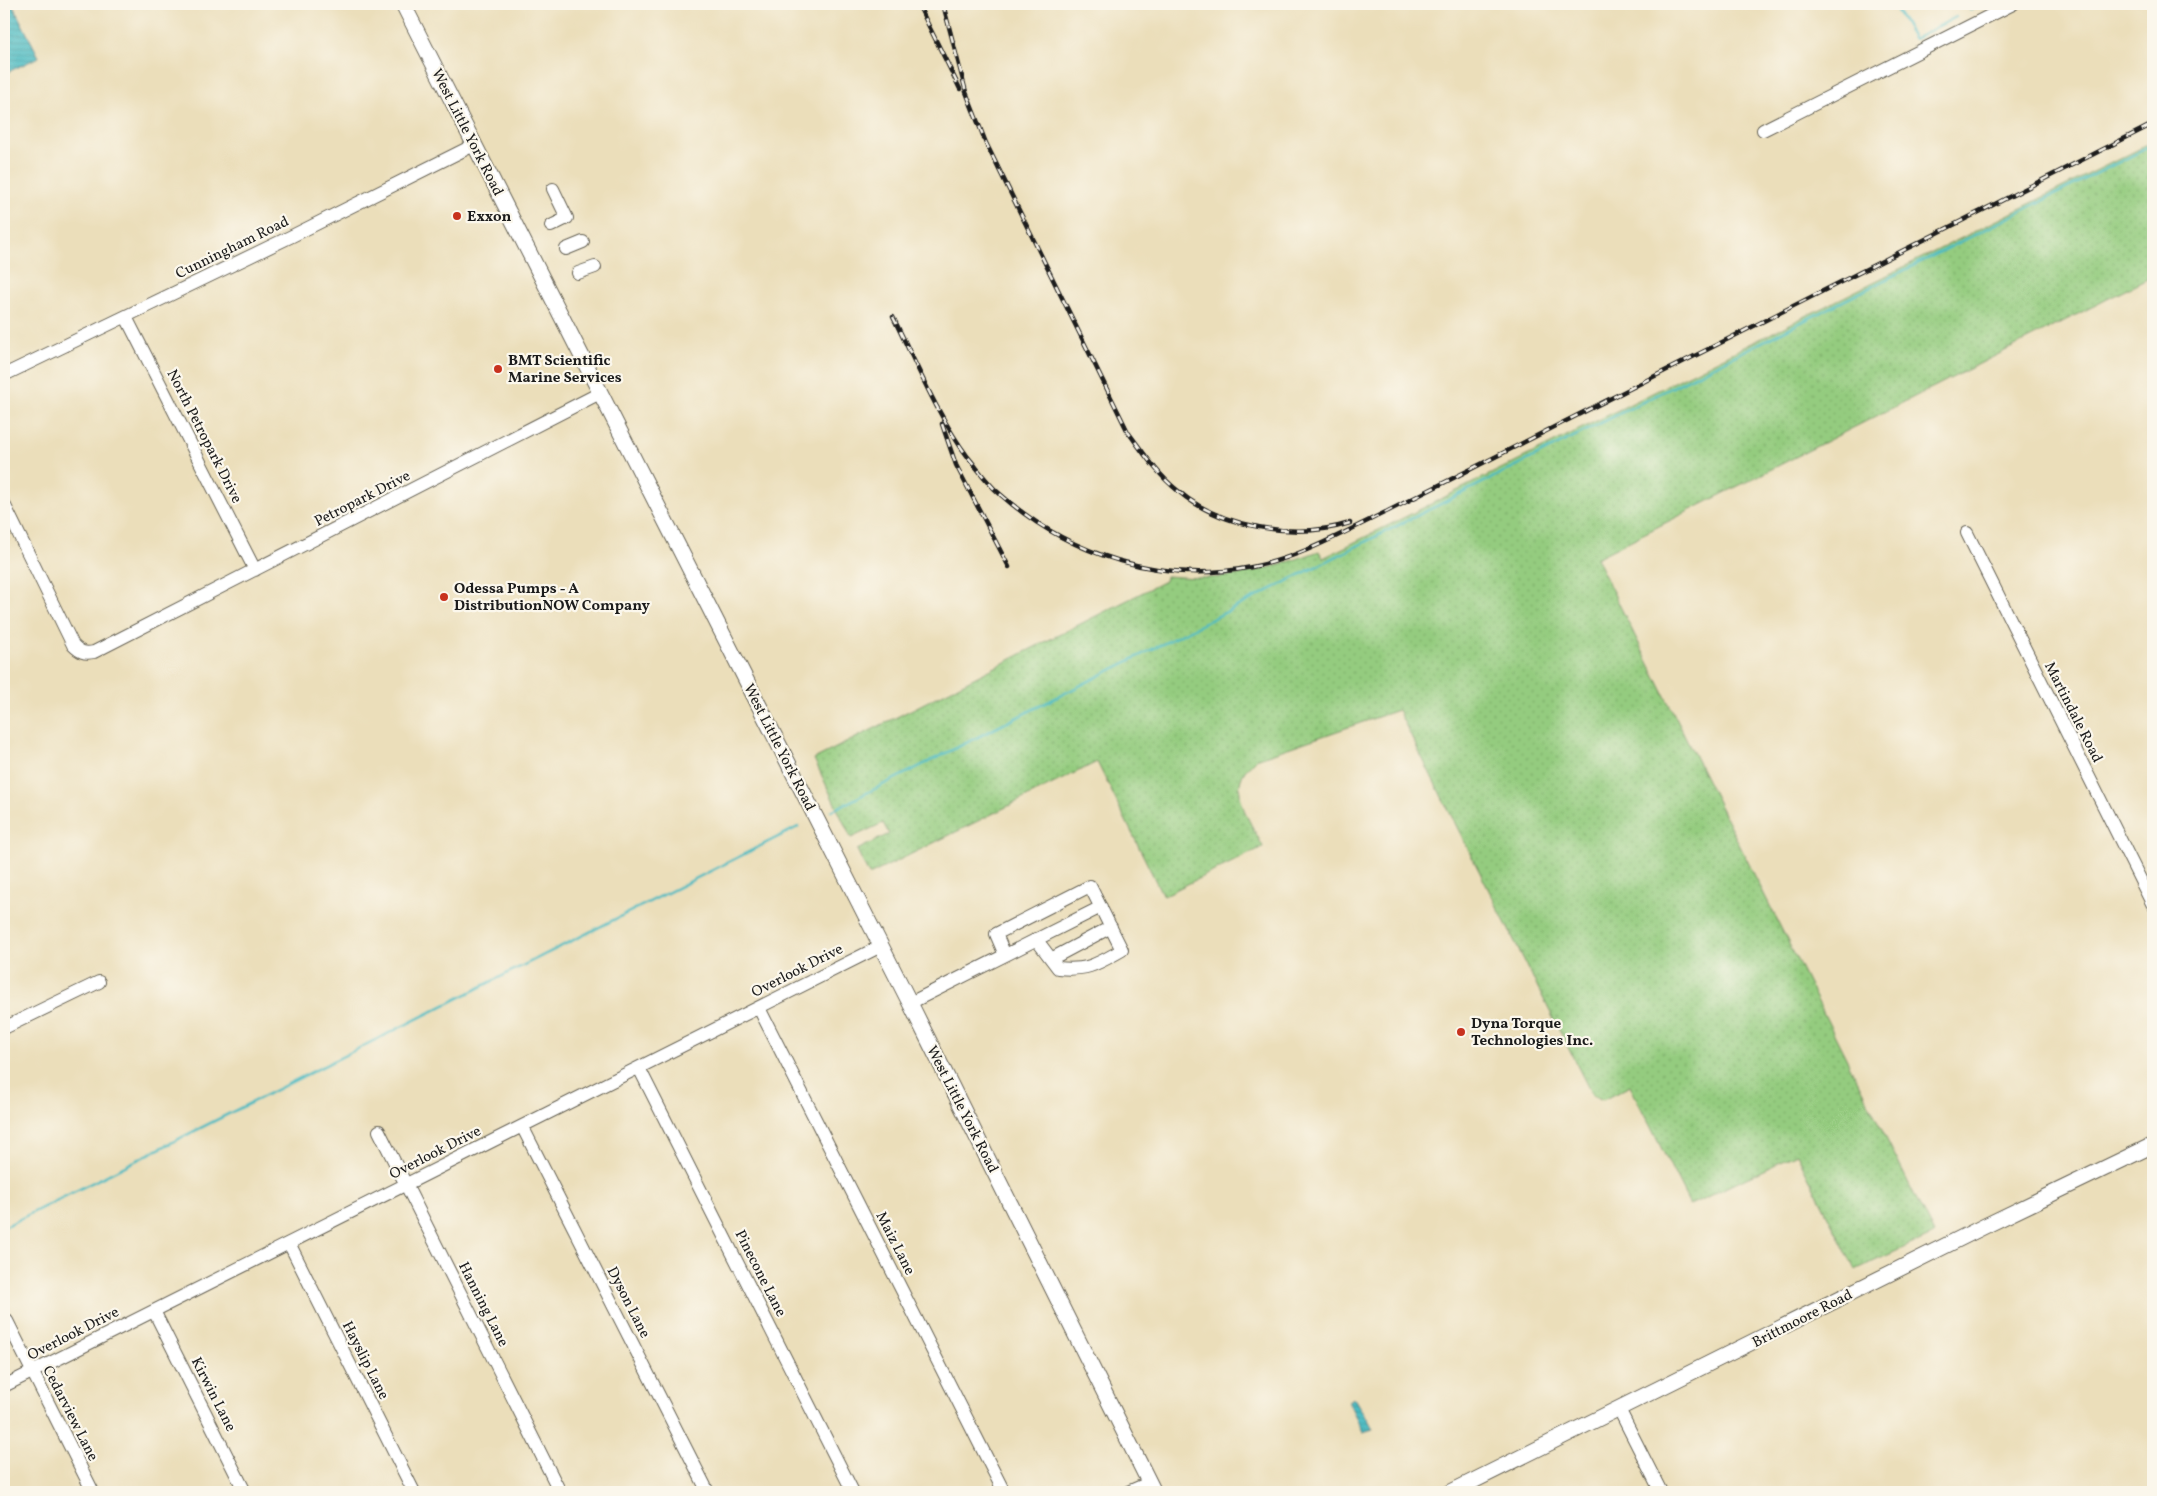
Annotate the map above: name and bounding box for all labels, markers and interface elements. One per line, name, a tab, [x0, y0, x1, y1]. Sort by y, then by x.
street label: West Little York Road	[425, 65, 508, 200]
place label: Exxon	[467, 207, 512, 228]
marker: Exxon	[451, 210, 463, 222]
street label: Cunningham Road	[172, 212, 293, 285]
place label: BMT Scientific Marine Services	[508, 351, 622, 389]
marker: BMT Scientific Marine Services	[492, 363, 504, 375]
street label: North Petropark Drive	[161, 366, 247, 507]
street label: Petropark Drive	[311, 466, 414, 533]
place label: Odessa Pumps - A DistributionNOW Company	[454, 579, 650, 617]
marker: Odessa Pumps - A DistributionNOW Company	[438, 591, 450, 603]
street label: Martindale Road	[2038, 659, 2107, 767]
street label: West Little York Road	[737, 680, 820, 815]
street label: Overlook Drive	[748, 939, 847, 1003]
place label: Dyna Torque Technologies Inc.	[1471, 1014, 1593, 1052]
marker: Dyna Torque Technologies Inc.	[1455, 1026, 1467, 1038]
street label: West Little York Road	[920, 1042, 1003, 1177]
street label: Overlook Drive	[386, 1121, 485, 1185]
street label: Maiz Lane	[870, 1208, 920, 1279]
street label: Pinecone Lane	[729, 1227, 791, 1321]
street label: Hanning Lane	[452, 1259, 513, 1351]
street label: Dyson Lane	[601, 1263, 655, 1342]
street label: Brittmoore Road	[1749, 1285, 1856, 1354]
street label: Overlook Drive	[24, 1302, 123, 1366]
street label: Hayslip Lane	[336, 1318, 393, 1403]
street label: Kirwin Lane	[185, 1354, 240, 1436]
street label: Cedarview Lane	[37, 1362, 103, 1465]

